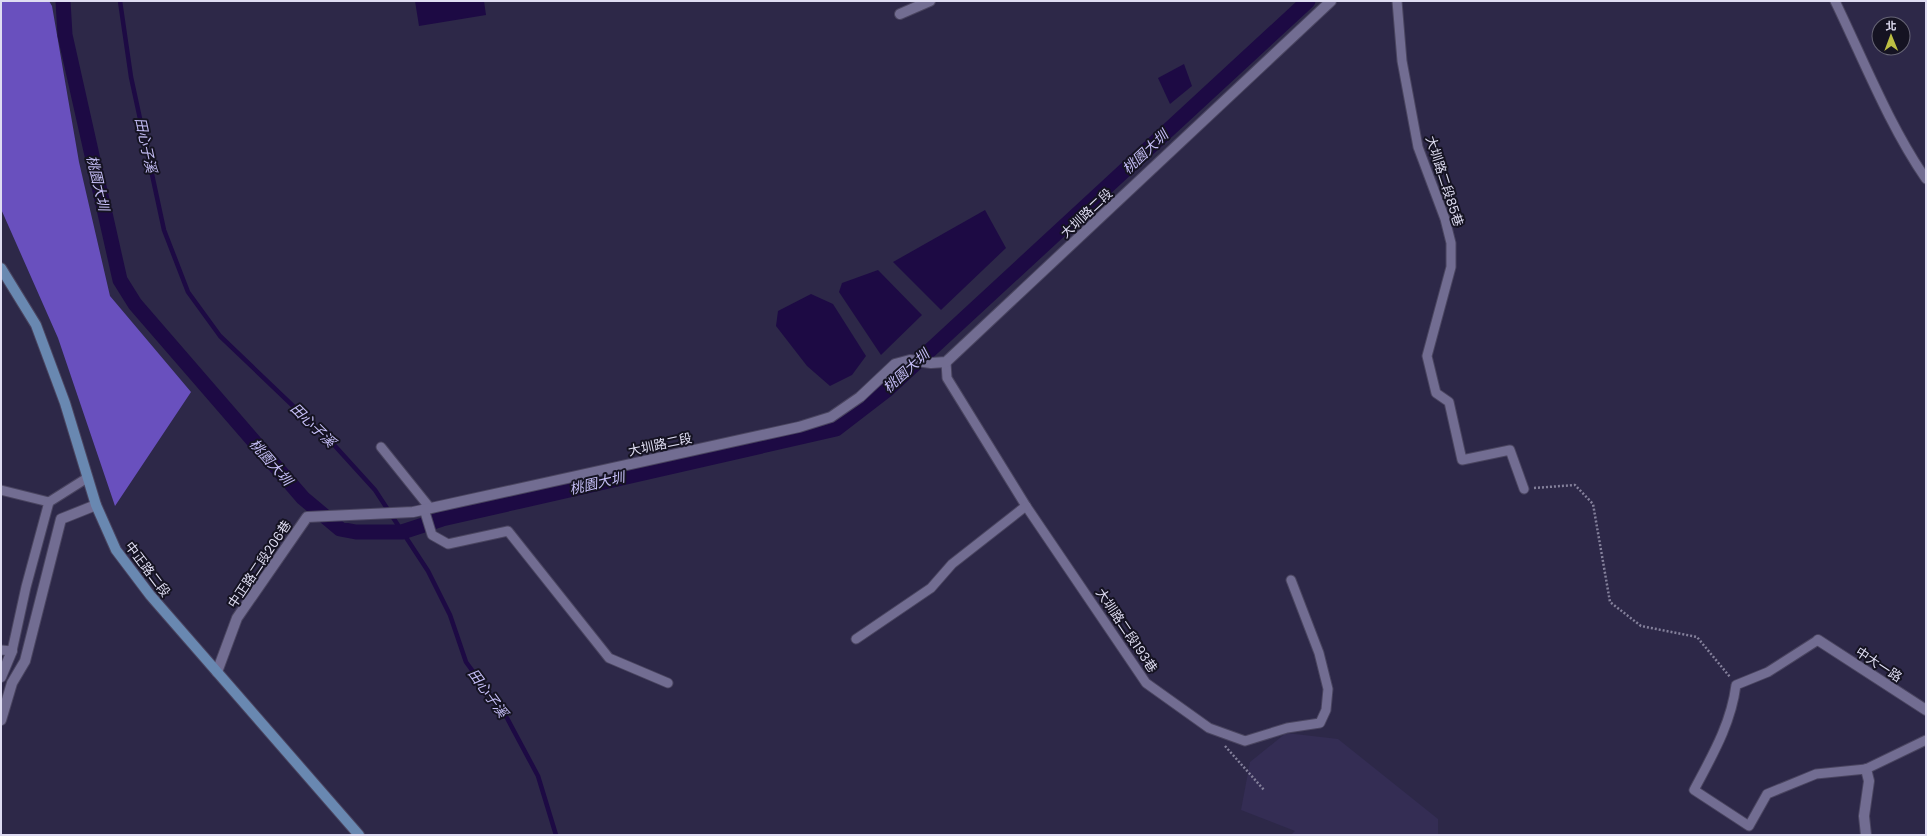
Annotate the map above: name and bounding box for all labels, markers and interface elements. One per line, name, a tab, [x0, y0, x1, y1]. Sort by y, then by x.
north arrow	[1871, 16, 1911, 56]
text: 北	[1885, 18, 1896, 34]
water label: 田心子溪	[130, 116, 162, 176]
water label: 桃園大圳	[1118, 124, 1174, 178]
street label: 大圳路二段85巷	[1421, 133, 1468, 229]
water label: 桃園大圳	[82, 153, 114, 214]
street label: 大圳路二段	[1056, 184, 1117, 242]
water label: 桃園大圳	[879, 343, 935, 397]
water label: 田心子溪	[286, 398, 342, 453]
street label: 大圳路二段	[626, 428, 694, 461]
water label: 桃園大圳	[245, 434, 298, 491]
water label: 桃園大圳	[567, 467, 628, 499]
street label: 中正路二段206巷	[223, 517, 296, 612]
street label: 中正路二段	[120, 538, 175, 601]
street label: 大圳路二段193巷	[1091, 584, 1162, 676]
street label: 中大一路	[1852, 642, 1906, 687]
water label: 田心子溪	[463, 664, 514, 723]

